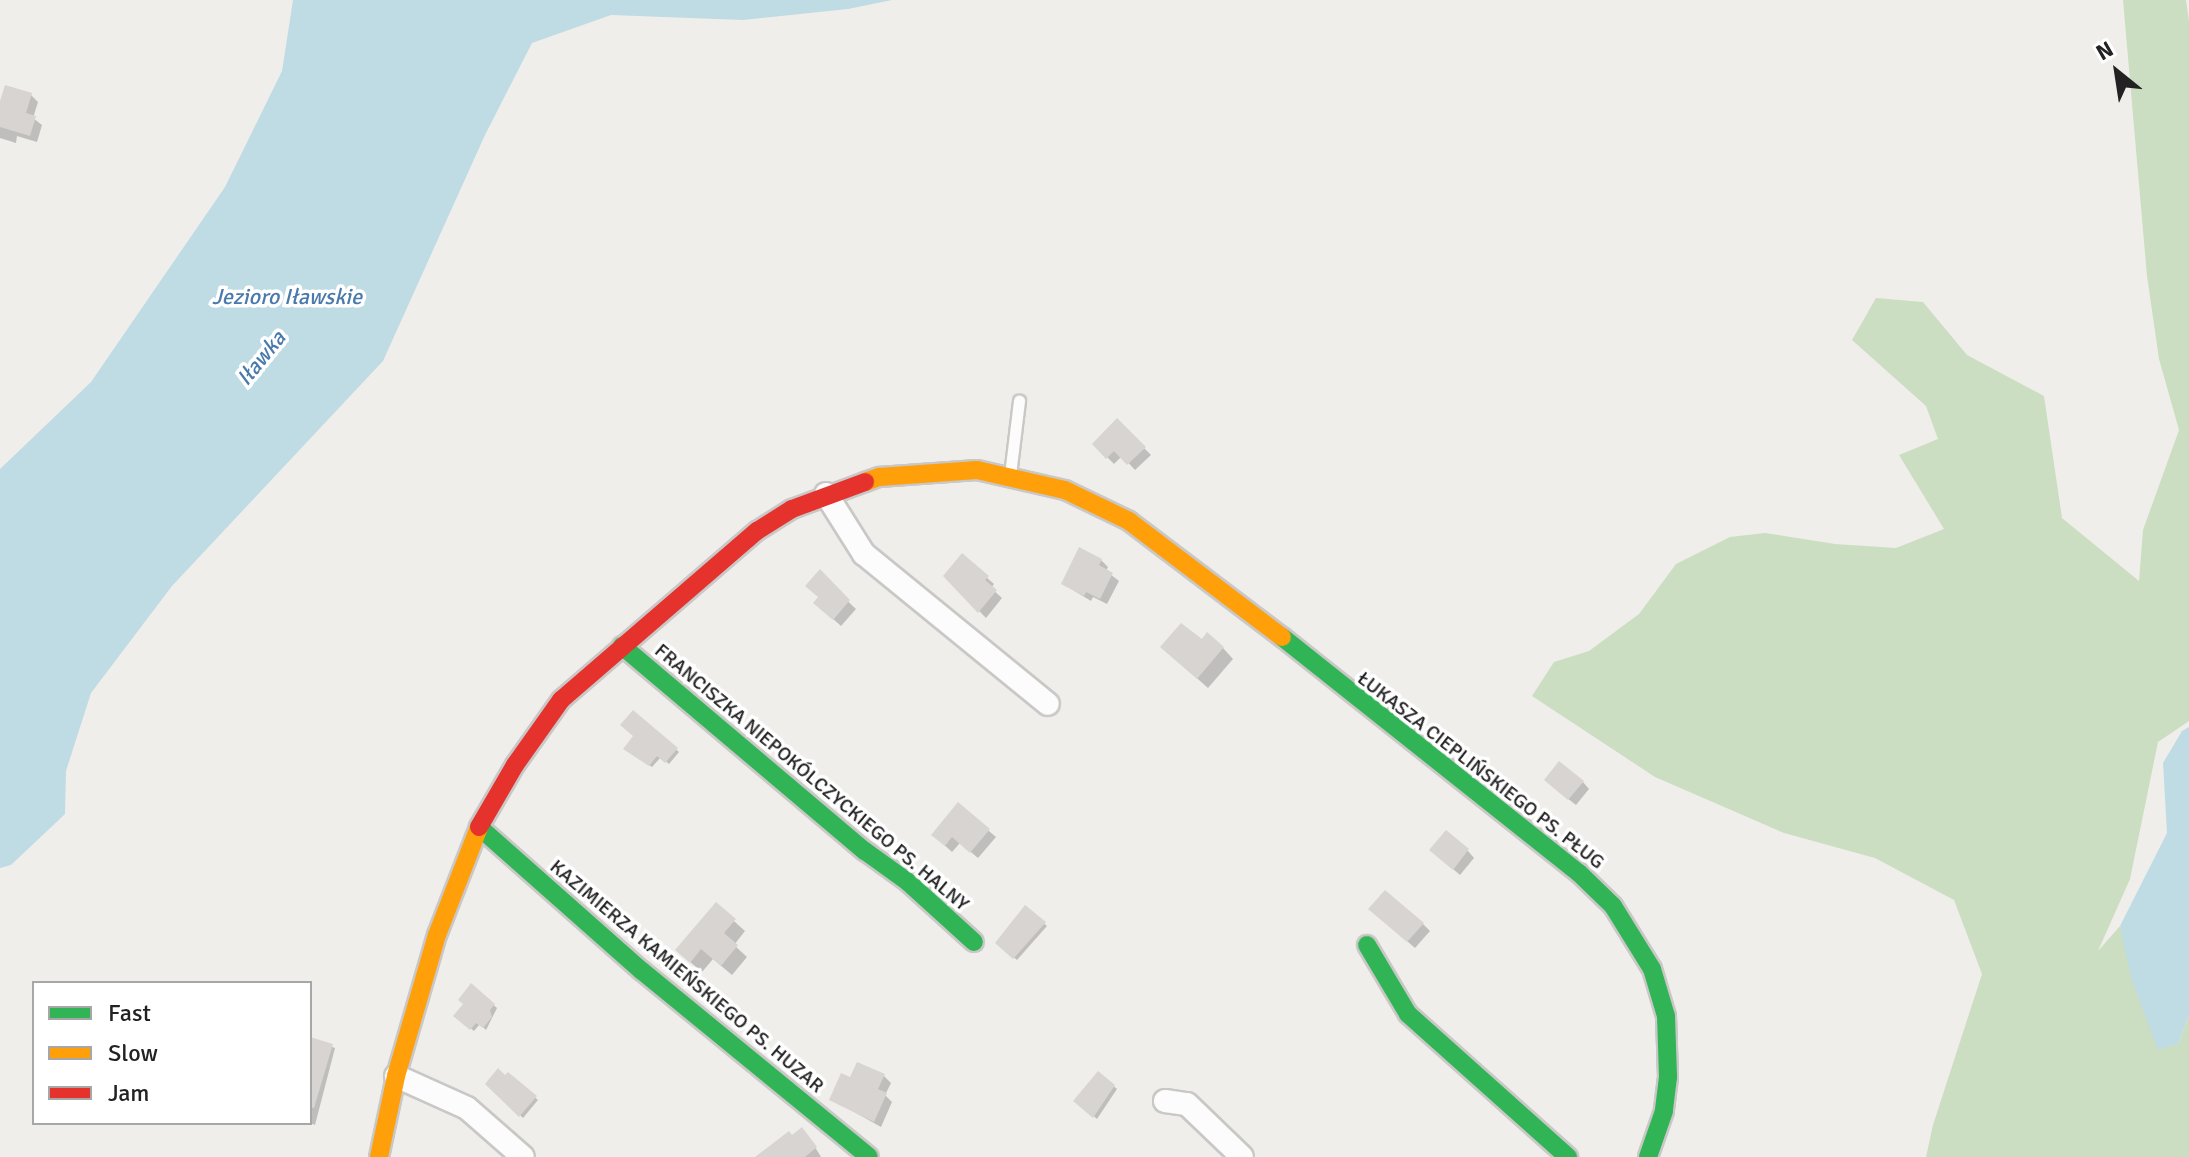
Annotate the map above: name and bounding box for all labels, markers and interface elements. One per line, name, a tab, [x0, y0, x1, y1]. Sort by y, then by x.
north arrow	[2077, 32, 2157, 112]
text: N	[2091, 35, 2118, 66]
water label: Jezioro Iławskie	[212, 284, 362, 310]
water label: Iławka	[231, 325, 291, 391]
street label: FRANCISZKA NIEPOKÓLCZYCKIEGO PS. HALNY	[650, 638, 974, 916]
street label: ŁUKASZA CIEPLIŃSKIEGO PS. PŁUG	[1353, 666, 1609, 874]
street label: KAZIMIERZA KAMIEŃSKIEGO PS. HUZAR	[545, 854, 829, 1098]
legend	[32, 981, 312, 1125]
text: Fast	[108, 998, 151, 1028]
text: Slow	[108, 1038, 158, 1068]
text: Jam	[108, 1078, 149, 1108]

